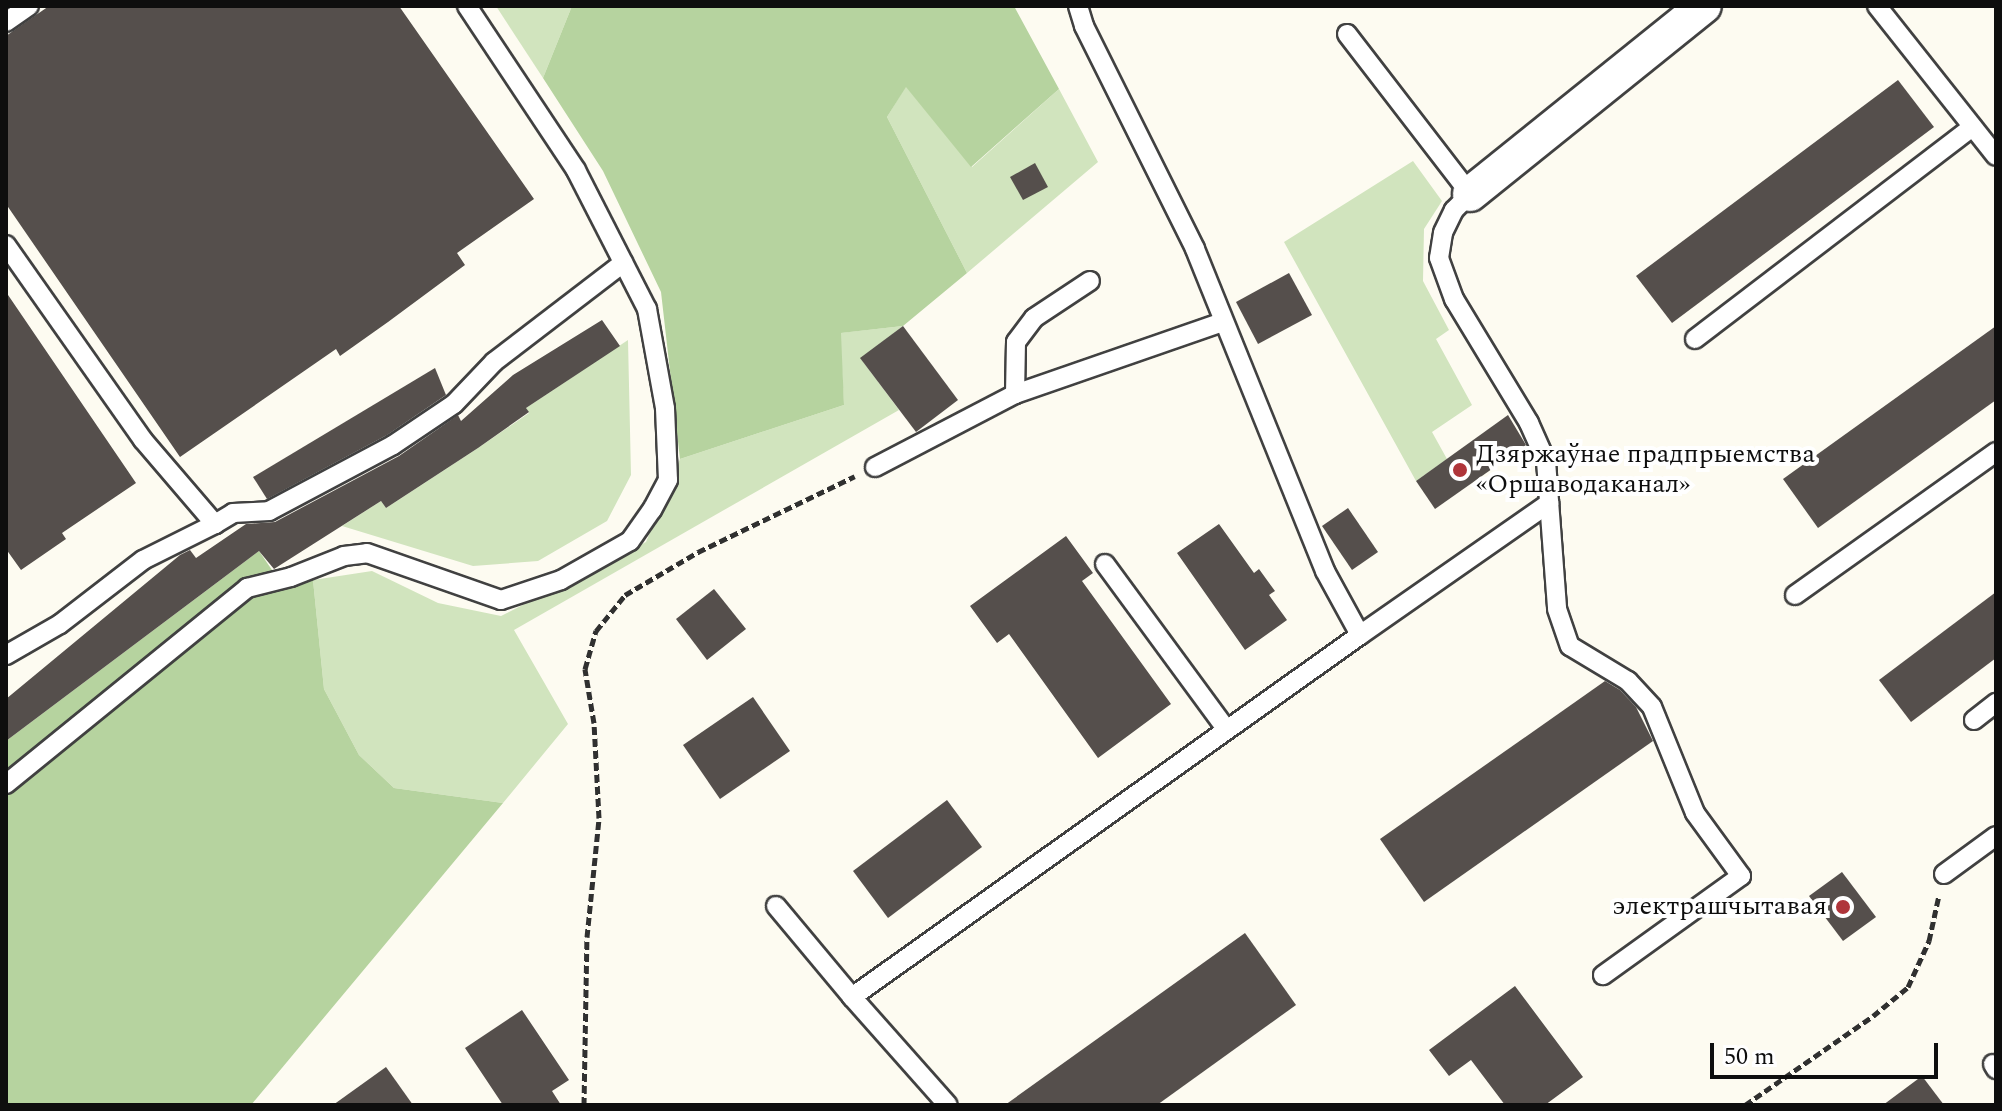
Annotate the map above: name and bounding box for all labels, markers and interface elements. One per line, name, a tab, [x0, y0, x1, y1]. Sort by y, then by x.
place label: Дзяржаўнае прадпрыемства «Оршаводаканал»	[1476, 439, 1815, 500]
marker: Дзяржаўнае прадпрыемства «Оршаводаканал»	[1451, 461, 1469, 479]
place label: электрашчытавая	[1612, 891, 1827, 923]
marker: электрашчытавая	[1834, 898, 1852, 916]
scale bar	[1714, 1027, 1942, 1077]
text: 50 m	[1724, 1039, 1775, 1075]

